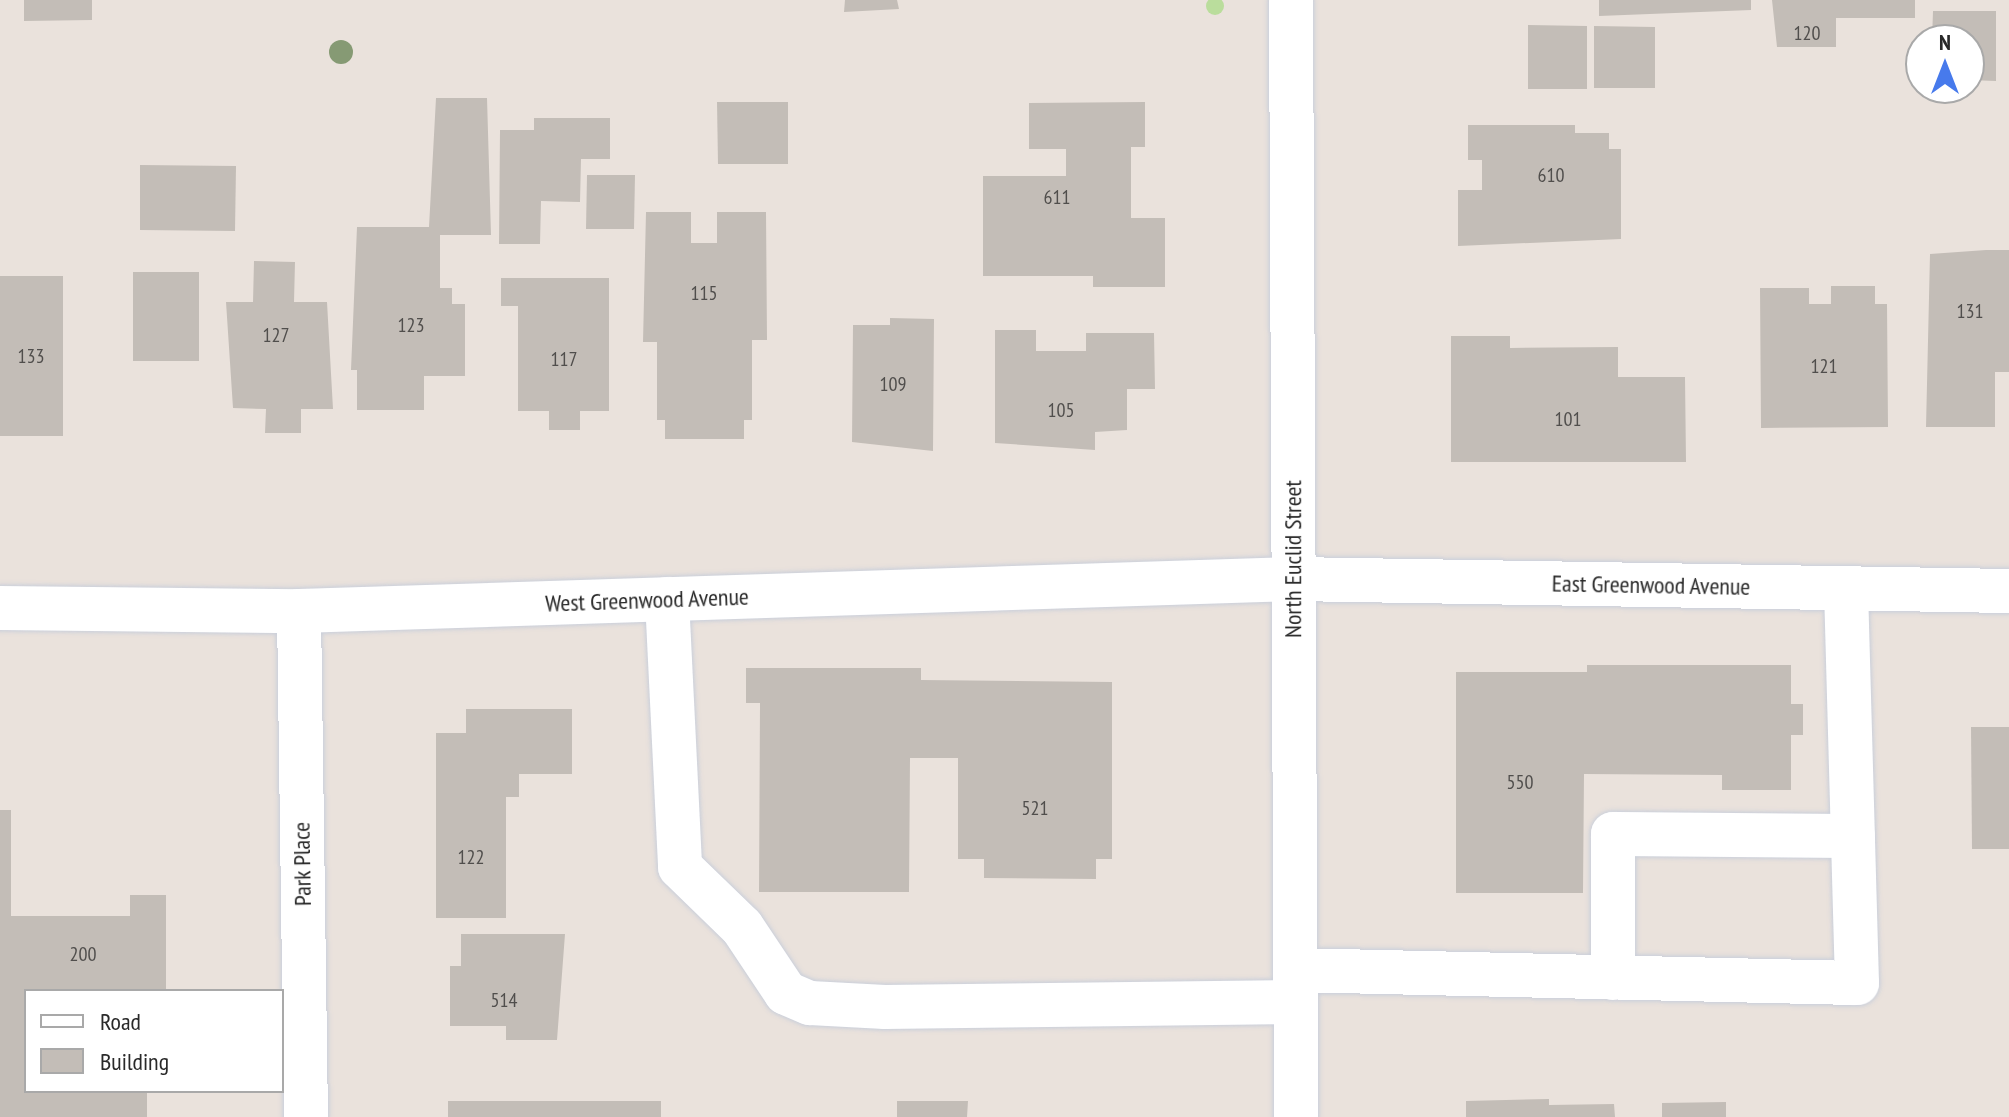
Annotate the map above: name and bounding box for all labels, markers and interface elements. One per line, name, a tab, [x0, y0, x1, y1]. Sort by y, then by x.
house number: 120	[1794, 21, 1820, 45]
north arrow	[1905, 24, 1985, 104]
text: N	[1939, 28, 1951, 56]
house number: 610	[1538, 163, 1564, 187]
house number: 611	[1044, 185, 1070, 209]
house number: 115	[691, 281, 717, 305]
house number: 131	[1957, 299, 1983, 323]
house number: 123	[398, 313, 424, 337]
house number: 127	[263, 323, 289, 347]
house number: 133	[18, 344, 44, 368]
house number: 117	[551, 347, 577, 371]
house number: 121	[1811, 354, 1837, 378]
house number: 109	[880, 372, 906, 396]
house number: 105	[1048, 398, 1074, 422]
house number: 101	[1555, 407, 1581, 431]
street label: North Euclid Street	[1279, 480, 1307, 638]
street label: East Greenwood Avenue	[1551, 569, 1751, 601]
street label: West Greenwood Avenue	[544, 582, 750, 618]
house number: 550	[1507, 770, 1533, 794]
house number: 521	[1022, 796, 1048, 820]
street label: Park Place	[287, 821, 317, 907]
house number: 122	[458, 845, 484, 869]
house number: 200	[70, 942, 96, 966]
house number: 514	[491, 988, 517, 1012]
legend	[24, 989, 284, 1093]
text: Road	[100, 1006, 141, 1037]
text: Building	[100, 1046, 169, 1077]

